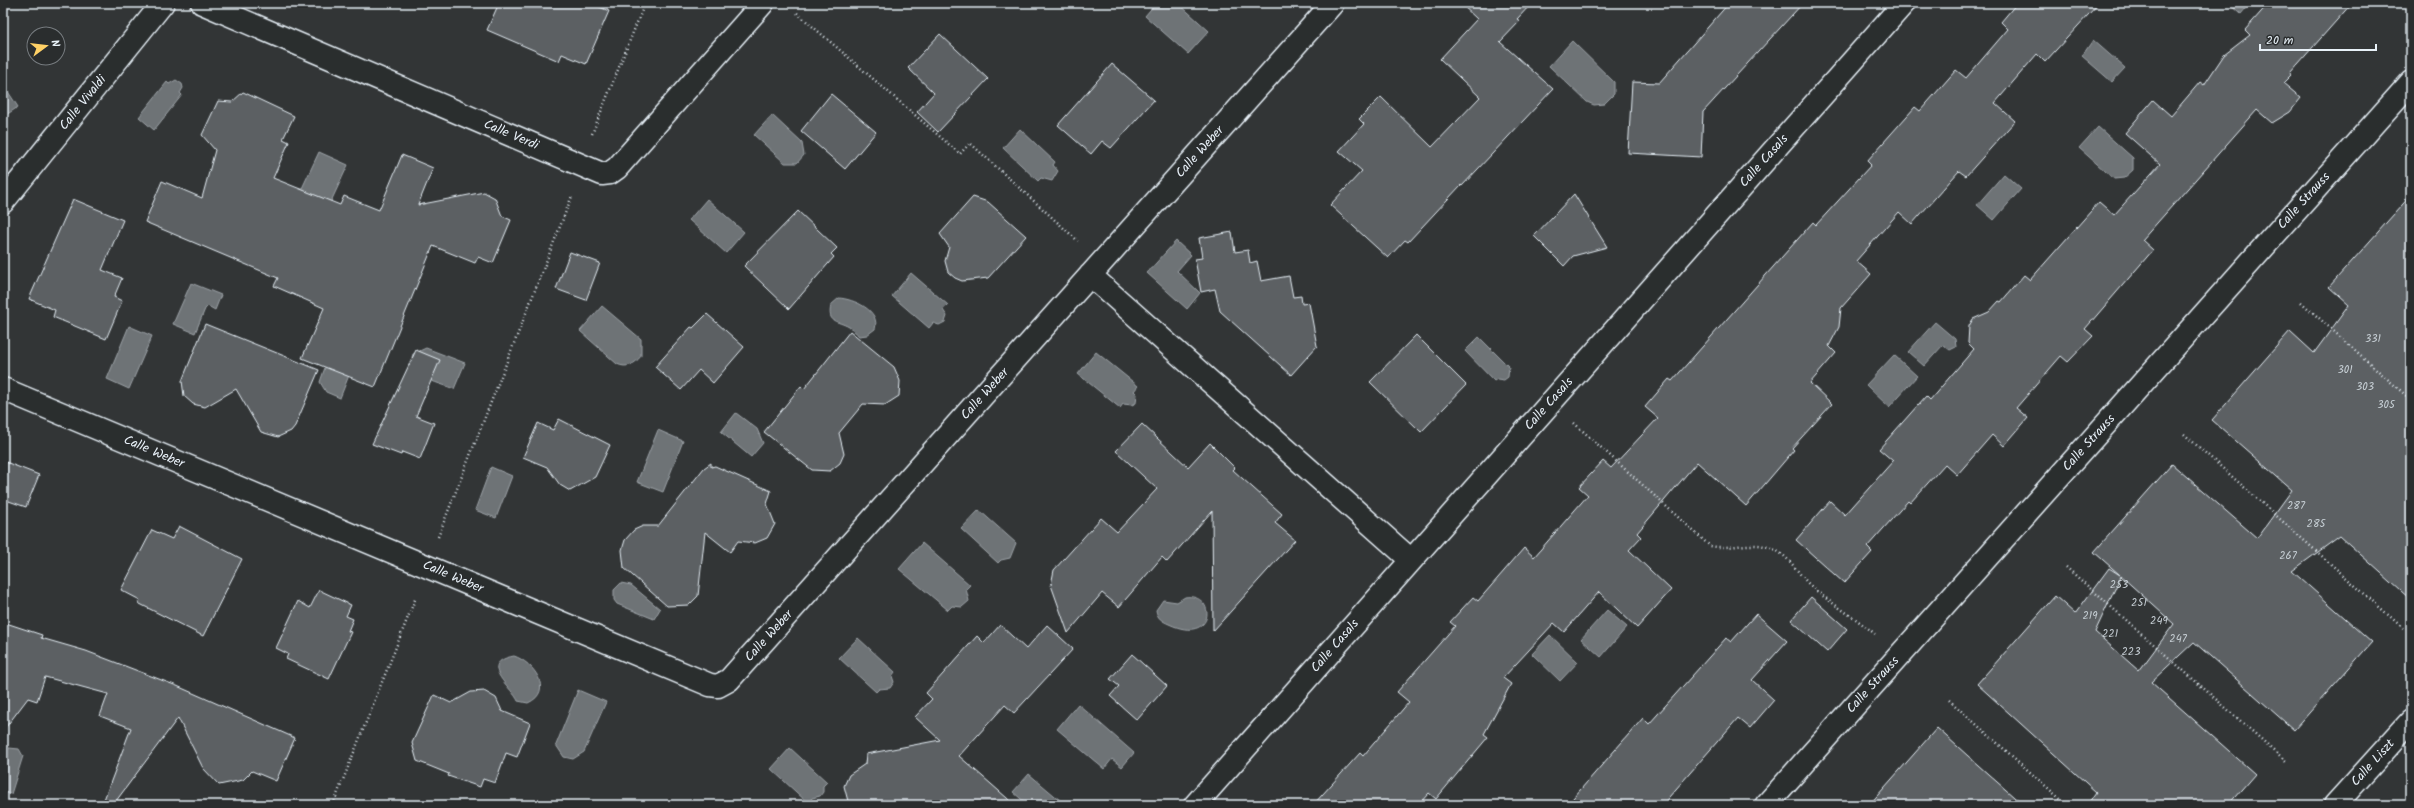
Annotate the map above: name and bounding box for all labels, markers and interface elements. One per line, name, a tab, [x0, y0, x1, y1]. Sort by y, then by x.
north arrow	[26, 26, 66, 66]
scale bar	[2260, 26, 2376, 52]
text: 20 m	[2266, 31, 2294, 50]
text: N	[45, 38, 64, 49]
street label: Calle Vivaldi	[54, 70, 112, 135]
street label: Calle Verdi	[480, 114, 543, 156]
street label: Calle Weber	[1171, 121, 1230, 183]
street label: Calle Casals	[1734, 129, 1794, 192]
street label: Calle Strauss	[2272, 167, 2336, 234]
house number: 331	[2365, 330, 2381, 348]
house number: 301	[2337, 361, 2353, 379]
street label: Calle Weber	[956, 363, 1015, 425]
street label: Calle Casals	[1519, 372, 1579, 435]
house number: 303	[2356, 378, 2374, 396]
house number: 305	[2377, 396, 2396, 414]
street label: Calle Strauss	[2057, 409, 2121, 476]
street label: Calle Weber	[120, 430, 188, 475]
house number: 287	[2287, 497, 2306, 515]
house number: 285	[2307, 515, 2327, 533]
house number: 267	[2279, 547, 2298, 565]
street label: Calle Weber	[419, 555, 487, 600]
house number: 253	[2110, 576, 2128, 594]
house number: 251	[2131, 594, 2147, 612]
street label: Calle Weber	[740, 605, 799, 667]
house number: 219	[2082, 607, 2098, 625]
house number: 249	[2150, 612, 2169, 630]
street label: Calle Casals	[1306, 614, 1365, 678]
house number: 221	[2102, 625, 2118, 643]
house number: 247	[2169, 630, 2188, 648]
house number: 223	[2121, 643, 2141, 661]
street label: Calle Strauss	[1841, 651, 1905, 718]
street label: Calle Liszt	[2346, 734, 2401, 792]

